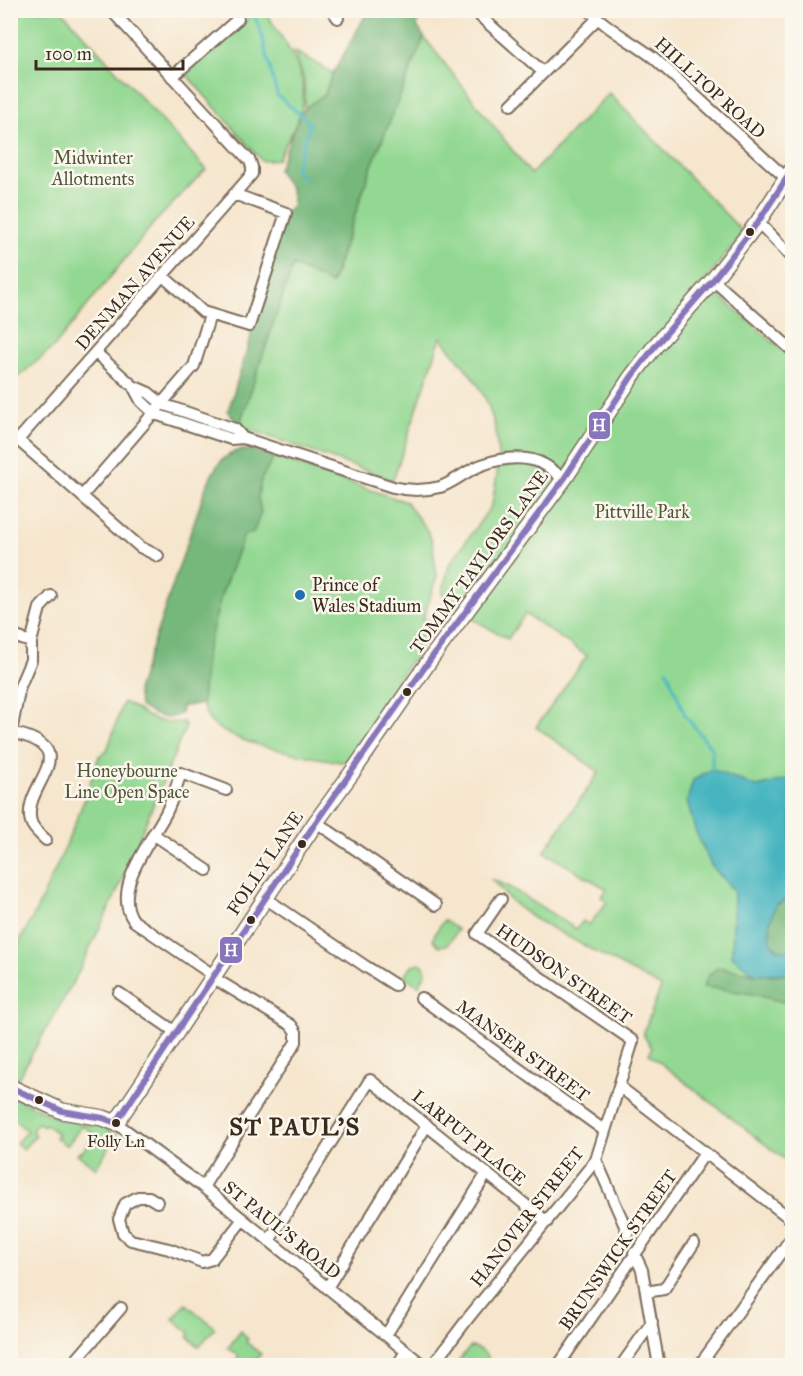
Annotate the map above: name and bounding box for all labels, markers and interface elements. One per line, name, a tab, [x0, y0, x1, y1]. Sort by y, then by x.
street label: HILLTOP ROAD	[650, 32, 770, 144]
scale bar	[36, 33, 183, 71]
text: 100 m	[45, 43, 92, 65]
park label: Midwinter Allotments	[51, 147, 134, 190]
street label: DENMAN AVENUE	[71, 211, 199, 355]
unlabelled marker	[744, 226, 756, 238]
line badge: H	[588, 411, 611, 440]
text: H	[592, 416, 606, 435]
street label: TOMMY TAYLORS LANE	[405, 466, 553, 658]
park label: Pittville Park	[594, 501, 690, 523]
place label: Prince of Wales Stadium	[312, 574, 422, 617]
marker: Prince of Wales Stadium	[293, 588, 307, 602]
unlabelled marker	[401, 686, 413, 698]
park label: Honeybourne Line Open Space	[64, 760, 190, 803]
street label: FOLLY LANE	[222, 807, 308, 919]
unlabelled marker	[296, 838, 308, 850]
unlabelled marker	[245, 914, 257, 926]
street label: HUDSON STREET	[492, 919, 636, 1029]
line badge: H	[219, 936, 243, 964]
text: H	[224, 941, 238, 960]
street label: MANSER STREET	[452, 995, 594, 1107]
street label: LARPUT PLACE	[408, 1085, 531, 1191]
unlabelled marker	[33, 1094, 45, 1106]
district label: ST PAUL’S	[229, 1112, 361, 1142]
marker: Folly Ln	[110, 1117, 122, 1129]
place label: Folly Ln	[87, 1132, 145, 1151]
street label: HANOVER STREET	[466, 1143, 588, 1291]
street label: BRUNSWICK STREET	[554, 1166, 682, 1334]
street label: ST PAUL'S ROAD	[219, 1176, 345, 1284]

